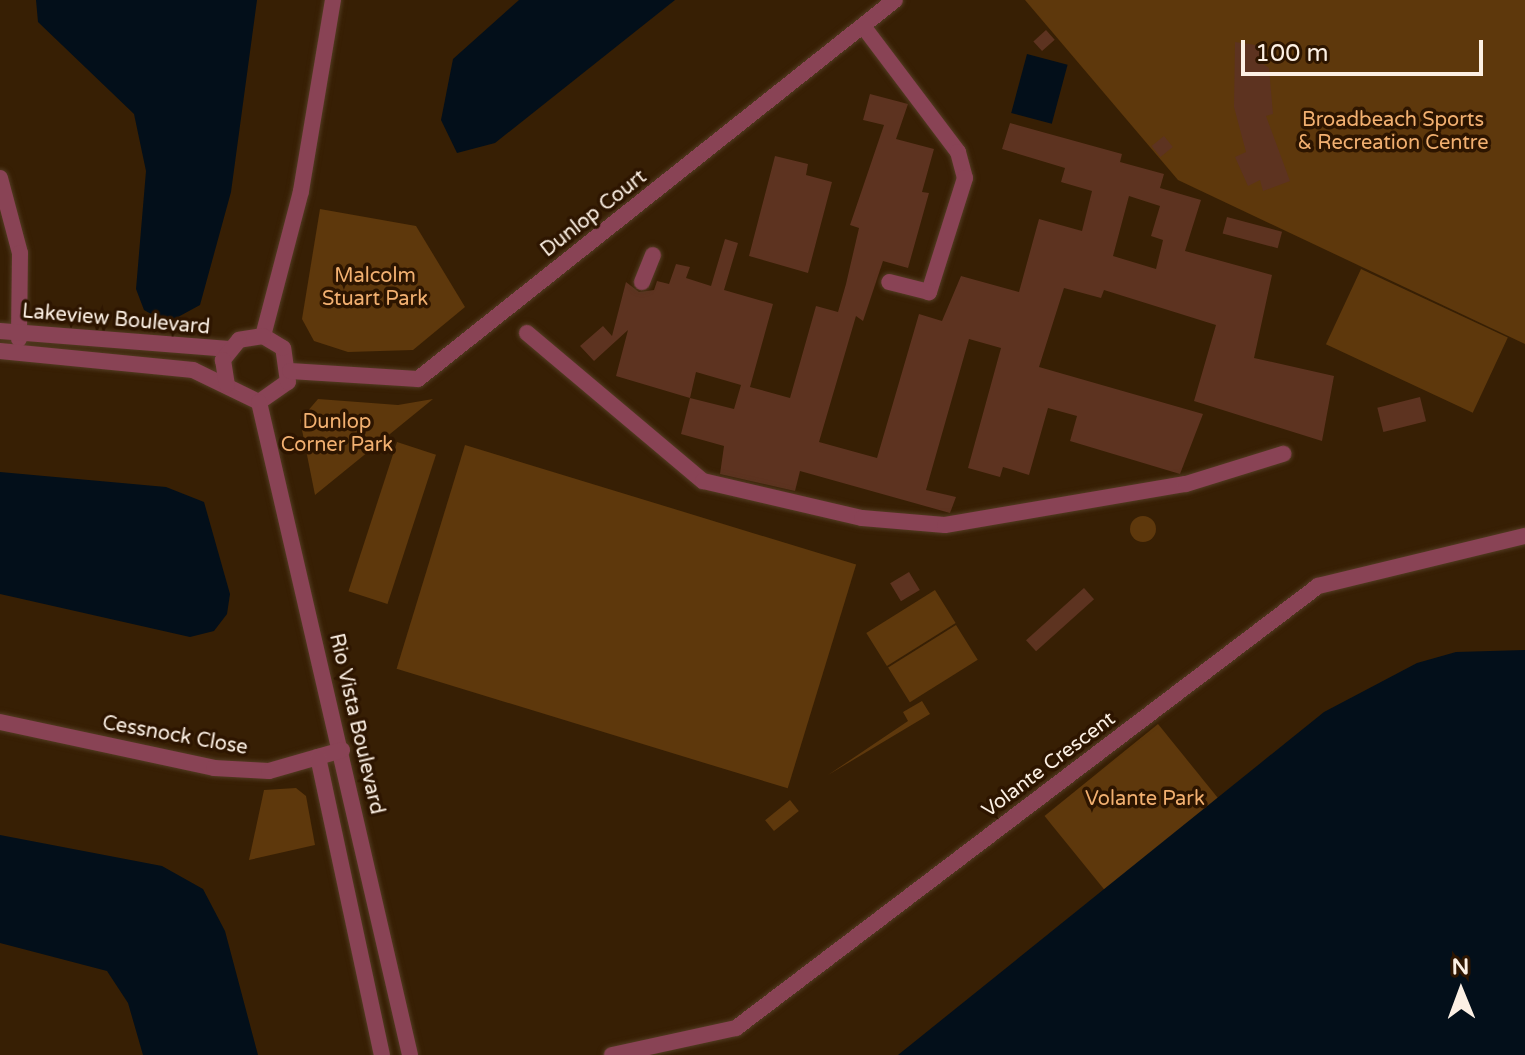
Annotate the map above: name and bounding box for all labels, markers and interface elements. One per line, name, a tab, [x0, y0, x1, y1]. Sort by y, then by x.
scale bar	[1245, 24, 1487, 74]
text: 100 m	[1255, 39, 1329, 68]
park label: Broadbeach Sports & Recreation Centre	[1297, 108, 1489, 155]
street label: Dunlop Court	[536, 165, 652, 263]
park label: Malcolm Stuart Park	[322, 264, 428, 311]
street label: Lakeview Boulevard	[21, 300, 211, 340]
park label: Dunlop Corner Park	[281, 411, 393, 458]
street label: Rio Vista Boulevard	[324, 631, 388, 817]
street label: Volante Crescent	[978, 707, 1120, 823]
street label: Cessnock Close	[100, 711, 250, 761]
park label: Volante Park	[1085, 787, 1205, 811]
north arrow	[1421, 951, 1501, 1031]
text: N	[1452, 954, 1470, 980]

